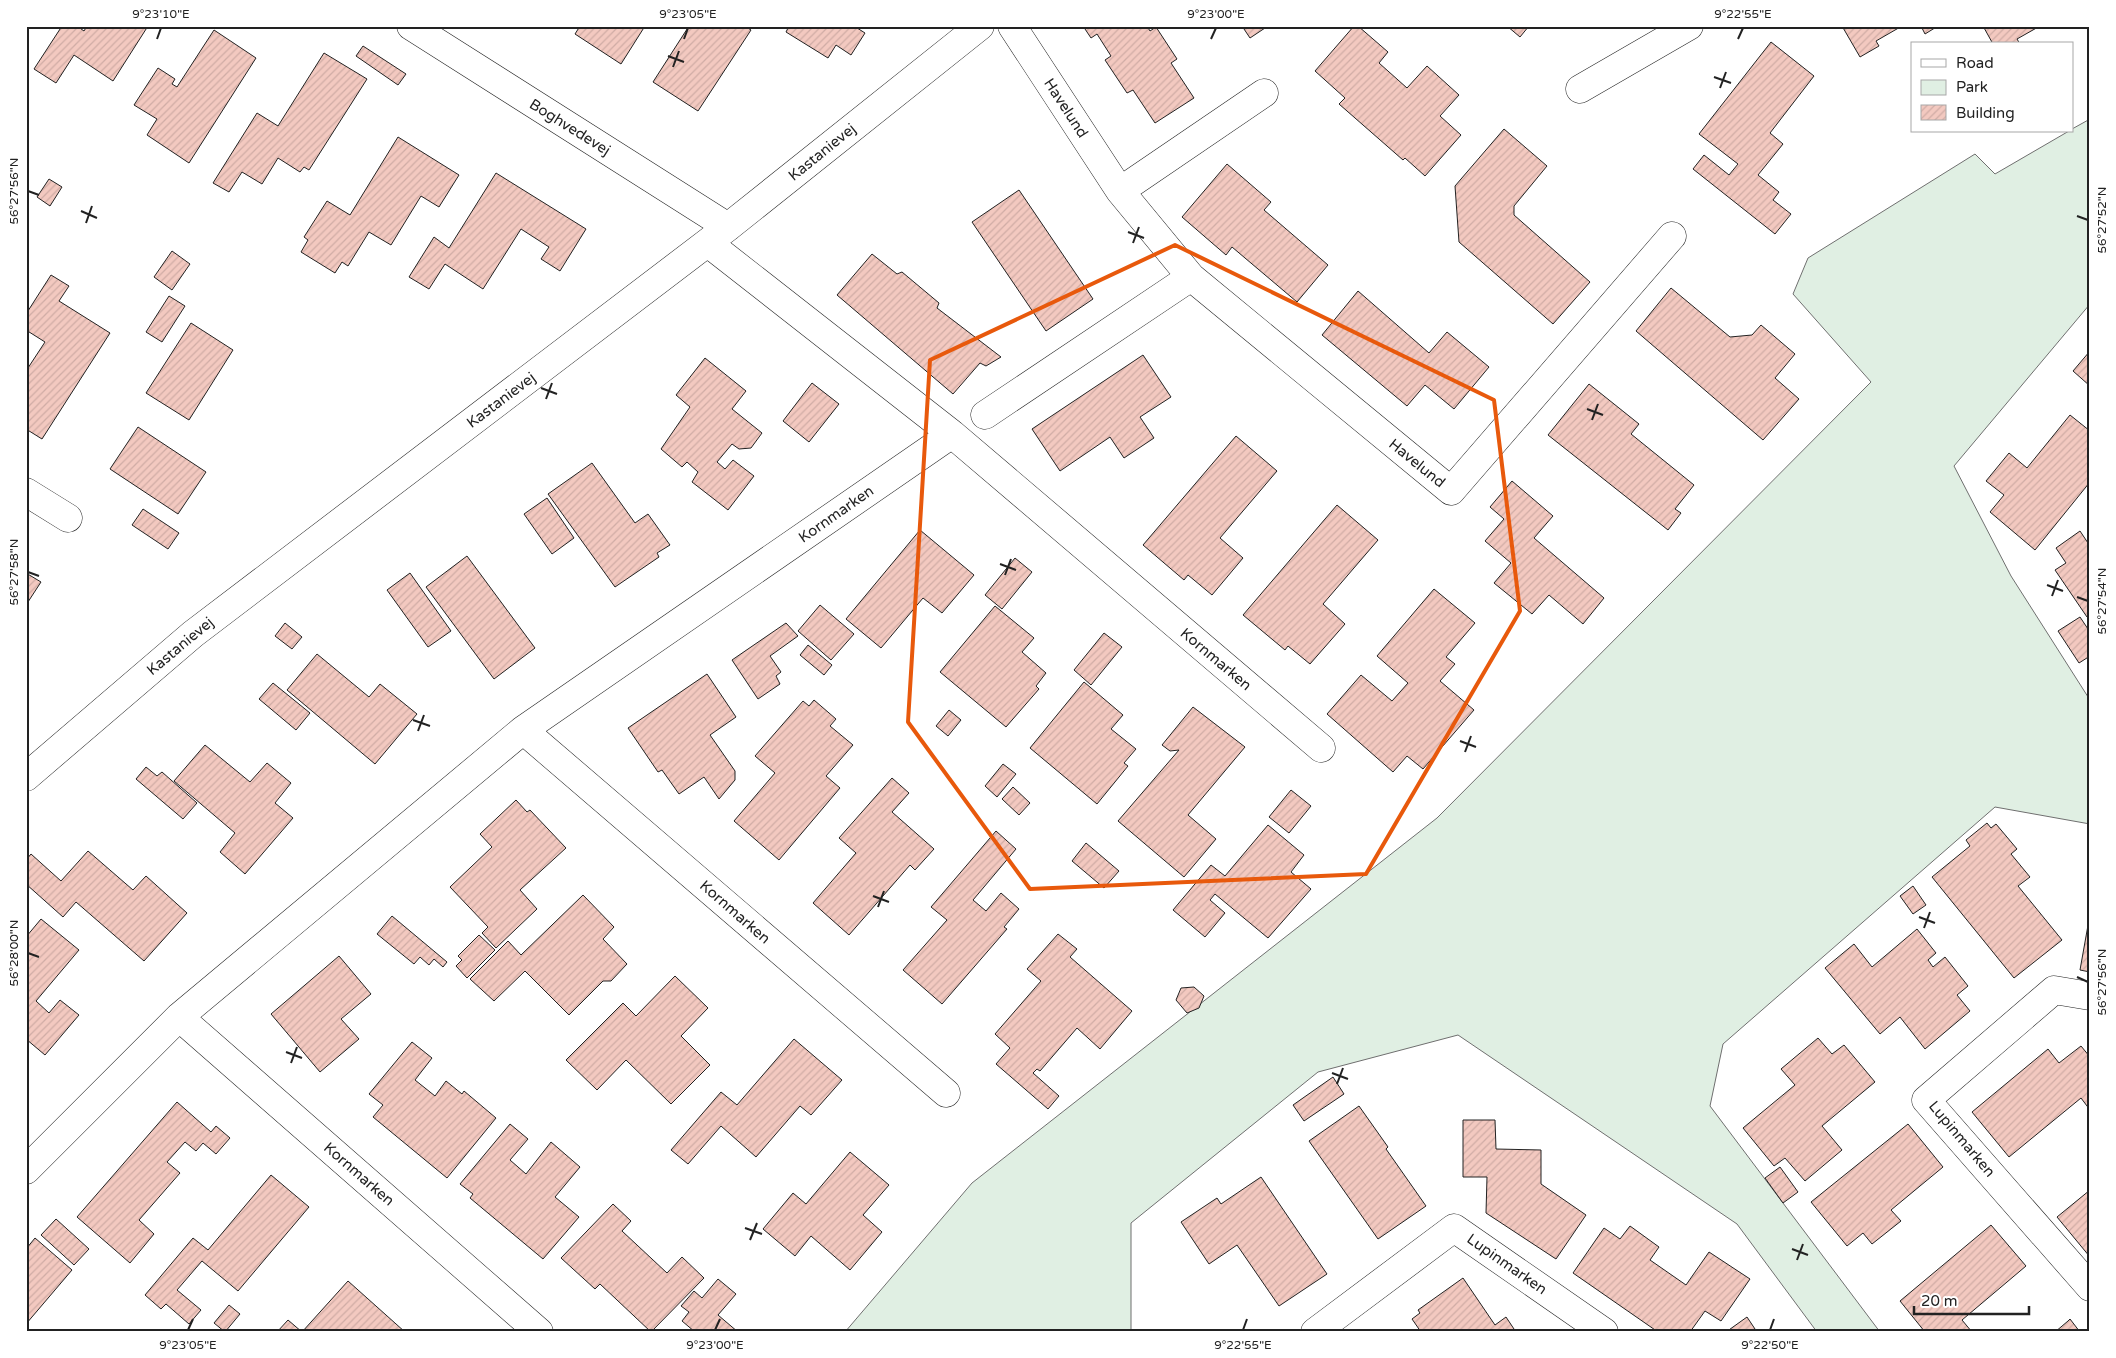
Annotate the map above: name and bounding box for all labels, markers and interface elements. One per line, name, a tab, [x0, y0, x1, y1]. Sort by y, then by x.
text: 9°23'10"E	[132, 7, 190, 21]
text: 9°23'05"E	[659, 7, 717, 21]
text: 9°23'00"E	[1187, 7, 1245, 21]
text: 9°22'55"E	[1714, 7, 1772, 21]
legend	[1911, 42, 2074, 132]
text: Road	[1956, 54, 1994, 72]
street label: Havelund	[1040, 75, 1092, 141]
text: Park	[1956, 78, 1988, 96]
street label: Boghvedevej	[526, 95, 614, 159]
text: Building	[1956, 104, 2015, 122]
street label: Kastanievej	[785, 119, 859, 185]
text: 56°27'56"N	[7, 158, 21, 224]
text: 56°27'52"N	[2095, 187, 2109, 253]
street label: Kastanievej	[463, 368, 539, 432]
street label: Havelund	[1385, 435, 1449, 491]
street label: Kornmarken	[795, 481, 877, 547]
text: 56°27'58"N	[7, 539, 21, 605]
text: 56°27'54"N	[2095, 568, 2109, 634]
street label: Kastanievej	[143, 613, 217, 679]
street label: Kornmarken	[1177, 624, 1255, 694]
street label: Kornmarken	[696, 876, 774, 948]
text: 56°28'00"N	[7, 920, 21, 986]
text: 56°27'56"N	[2095, 949, 2109, 1015]
street label: Lupinmarken	[1925, 1097, 1999, 1181]
street label: Kornmarken	[320, 1138, 398, 1210]
street label: Lupinmarken	[1463, 1230, 1551, 1298]
scale bar	[1914, 1283, 2028, 1315]
text: 20 m	[1921, 1292, 1958, 1310]
text: 9°23'05"E	[159, 1338, 217, 1352]
text: 9°23'00"E	[686, 1338, 744, 1352]
text: 9°22'55"E	[1214, 1338, 1272, 1352]
text: 9°22'50"E	[1741, 1338, 1799, 1352]

